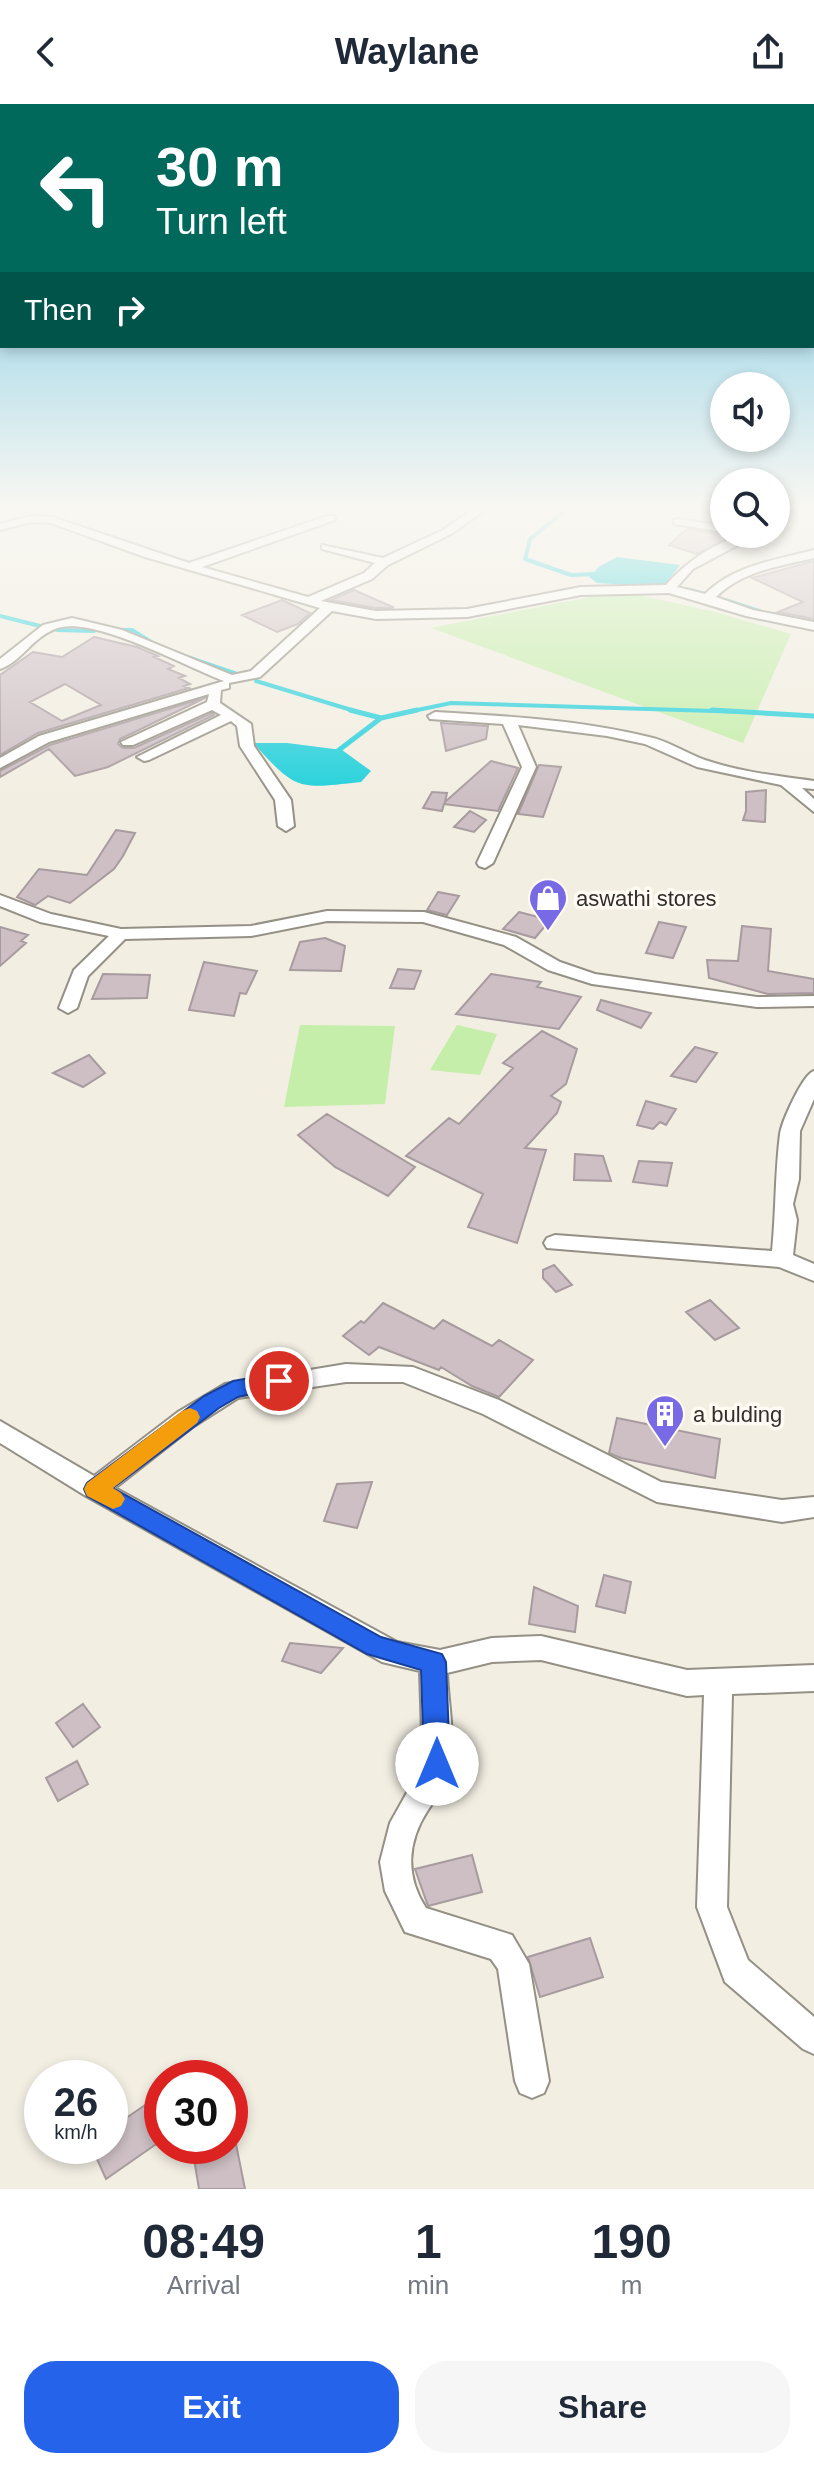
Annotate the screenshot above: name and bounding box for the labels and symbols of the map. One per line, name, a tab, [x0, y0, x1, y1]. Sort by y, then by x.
shop icon: aswathi stores	[527, 877, 569, 932]
place label: aswathi stores	[576, 886, 717, 911]
pin	[245, 1347, 313, 1415]
building icon: a bulding	[644, 1393, 686, 1448]
place label: a bulding	[693, 1402, 782, 1427]
position arrow	[395, 1722, 479, 1806]
speed limit sign: 30	[144, 2060, 248, 2164]

